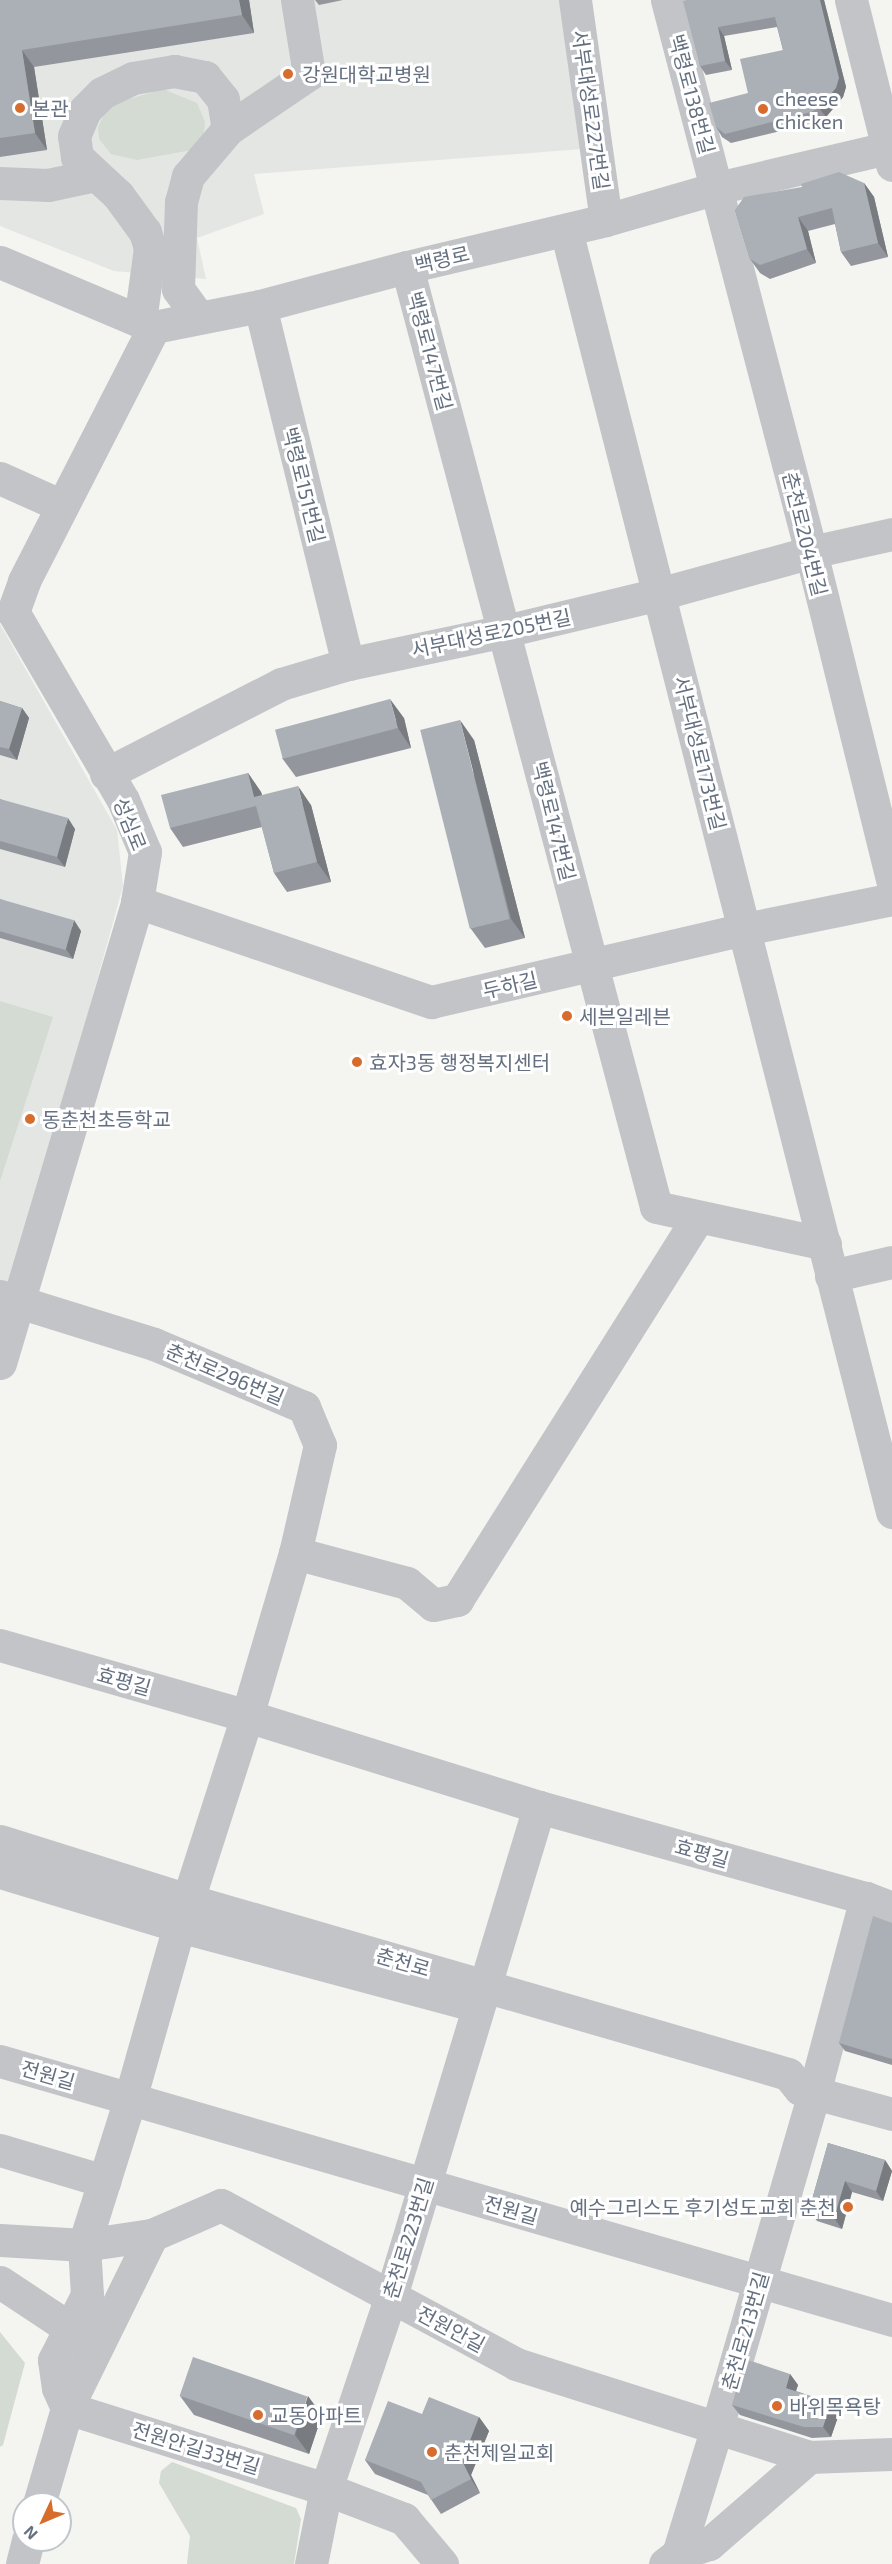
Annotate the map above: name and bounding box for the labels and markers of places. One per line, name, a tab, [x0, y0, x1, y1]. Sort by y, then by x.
place label: 강원대학교병원	[302, 62, 431, 86]
marker: 강원대학교병원	[279, 65, 297, 83]
place label: cheese chicken	[775, 86, 843, 133]
place label: 본관	[32, 96, 69, 120]
marker: 본관	[13, 101, 27, 115]
marker: cheese chicken	[756, 102, 770, 116]
place label: 세븐일레븐	[579, 1004, 671, 1028]
marker: 세븐일레븐	[560, 1009, 574, 1023]
place label: 효자3동 행정복지센터	[369, 1050, 550, 1074]
marker: 효자3동 행정복지센터	[350, 1055, 364, 1069]
place label: 동춘천초등학교	[42, 1107, 171, 1131]
marker: 동춘천초등학교	[23, 1112, 37, 1126]
place label: 예수그리스도 후기성도교회 춘천	[569, 2195, 836, 2219]
marker: 예수그리스도 후기성도교회 춘천	[841, 2200, 855, 2214]
place label: 바위목욕탕	[789, 2394, 881, 2418]
marker: 바위목욕탕	[770, 2399, 784, 2413]
place label: 교동아파트	[270, 2403, 362, 2427]
marker: 교동아파트	[251, 2408, 265, 2422]
place label: 춘천제일교회	[444, 2440, 554, 2464]
marker: 춘천제일교회	[425, 2445, 439, 2459]

